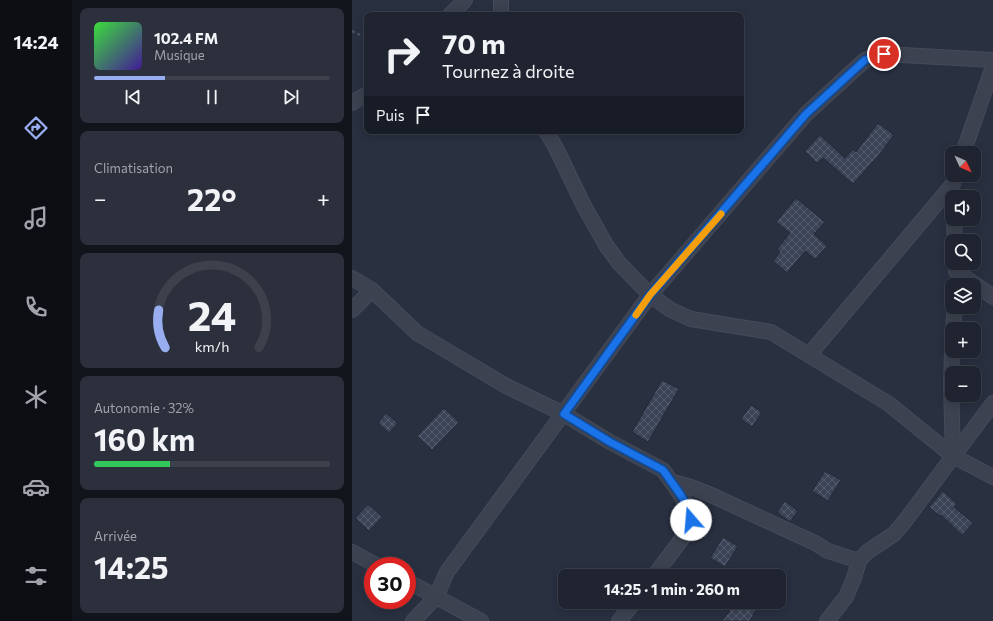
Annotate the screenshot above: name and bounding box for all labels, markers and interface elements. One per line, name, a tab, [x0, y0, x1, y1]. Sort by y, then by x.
text: 70 m	[442, 26, 506, 60]
icon: right	[376, 28, 428, 80]
text: 102.4 FM	[154, 29, 218, 47]
text: 14:24	[14, 31, 59, 53]
pin	[867, 37, 901, 71]
icon: arrive	[873, 43, 895, 65]
text: Musique	[154, 47, 205, 63]
text: Tournez à droite	[442, 60, 575, 82]
icon: previous	[122, 86, 144, 108]
icon: pause	[201, 86, 223, 108]
icon: next	[280, 86, 302, 108]
icon: arrive	[412, 104, 434, 126]
text: Puis	[376, 106, 404, 124]
icon: directions	[22, 114, 50, 142]
north arrow	[945, 146, 981, 182]
map controls	[945, 146, 981, 402]
text: Climatisation	[94, 160, 173, 176]
text: 22°	[187, 180, 237, 217]
text: −	[94, 185, 107, 212]
text: +	[317, 185, 330, 212]
button: sound	[945, 190, 981, 226]
icon: music	[22, 204, 50, 232]
button: search	[945, 234, 981, 270]
button: layers	[945, 278, 981, 314]
text: 24	[188, 289, 236, 340]
icon: phone	[22, 293, 50, 321]
button: +	[945, 322, 981, 358]
text: km/h	[195, 337, 229, 355]
button: −	[945, 366, 981, 402]
icon: climate	[22, 383, 50, 411]
text: Autonomie · 32%	[94, 400, 194, 416]
text: 160 km	[94, 420, 195, 457]
icon: car	[22, 473, 50, 501]
position arrow	[670, 499, 712, 541]
text: Arrivée	[94, 528, 137, 544]
text: 14:25	[94, 548, 168, 585]
speed limit sign: 30	[364, 557, 416, 609]
icon: filters	[22, 562, 50, 590]
text: 14:25 · 1 min · 260 m	[604, 580, 740, 598]

